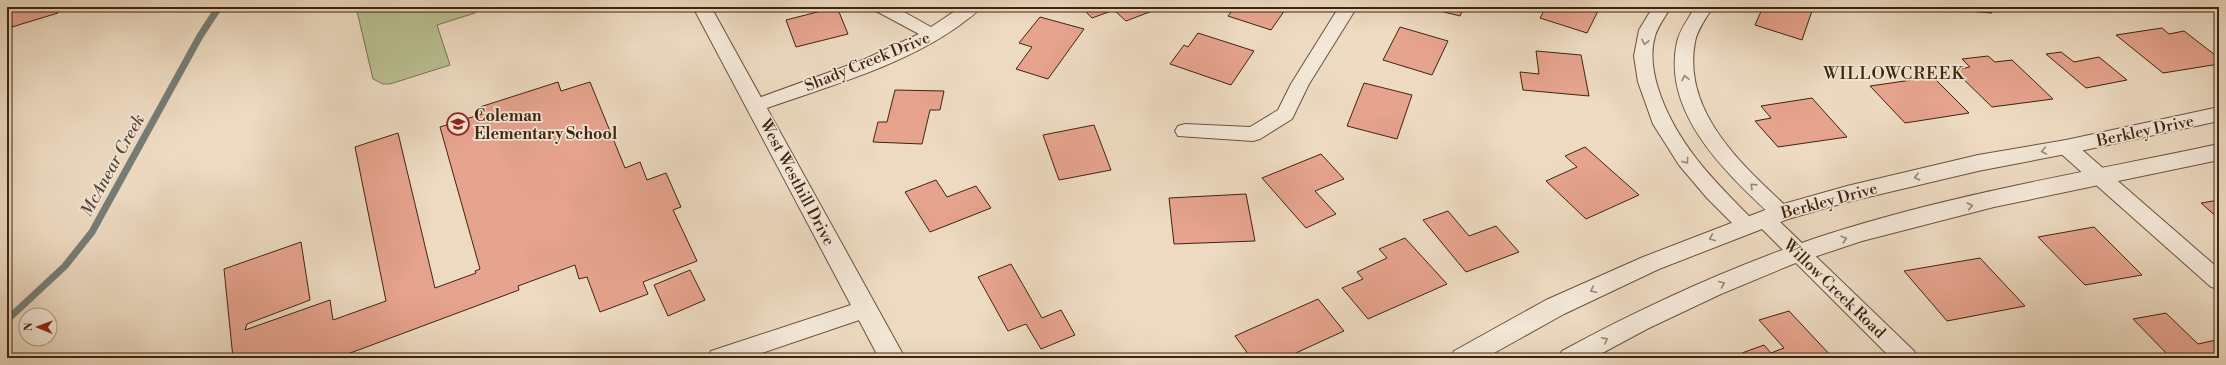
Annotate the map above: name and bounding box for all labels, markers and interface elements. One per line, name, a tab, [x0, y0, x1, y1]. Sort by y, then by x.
street label: Shady Creek Drive	[802, 28, 933, 96]
one-way arrow	[1642, 38, 1650, 45]
district label: WILLOWCREEK	[1822, 63, 1965, 85]
one-way arrow	[1681, 74, 1689, 81]
place label: Coleman Elementary School	[474, 106, 618, 144]
water label: McAnear Creek	[76, 110, 150, 221]
school or university icon: Coleman Elementary School	[445, 111, 471, 137]
street label: Berkley Drive	[2094, 111, 2196, 151]
street label: West Westhill Drive	[755, 115, 839, 249]
one-way arrow	[2041, 146, 2047, 155]
one-way arrow	[1681, 157, 1689, 164]
one-way arrow	[1914, 173, 1920, 181]
street label: Berkley Drive	[1778, 178, 1880, 224]
one-way arrow	[1750, 183, 1758, 191]
one-way arrow	[1967, 202, 1973, 210]
one-way arrow	[1708, 234, 1715, 242]
street label: Willow Creek Road	[1778, 234, 1890, 343]
one-way arrow	[1840, 235, 1847, 244]
one-way arrow	[1719, 280, 1726, 288]
one-way arrow	[1589, 285, 1597, 293]
north arrow	[18, 307, 58, 347]
text: N	[22, 322, 36, 331]
one-way arrow	[1601, 337, 1608, 344]

